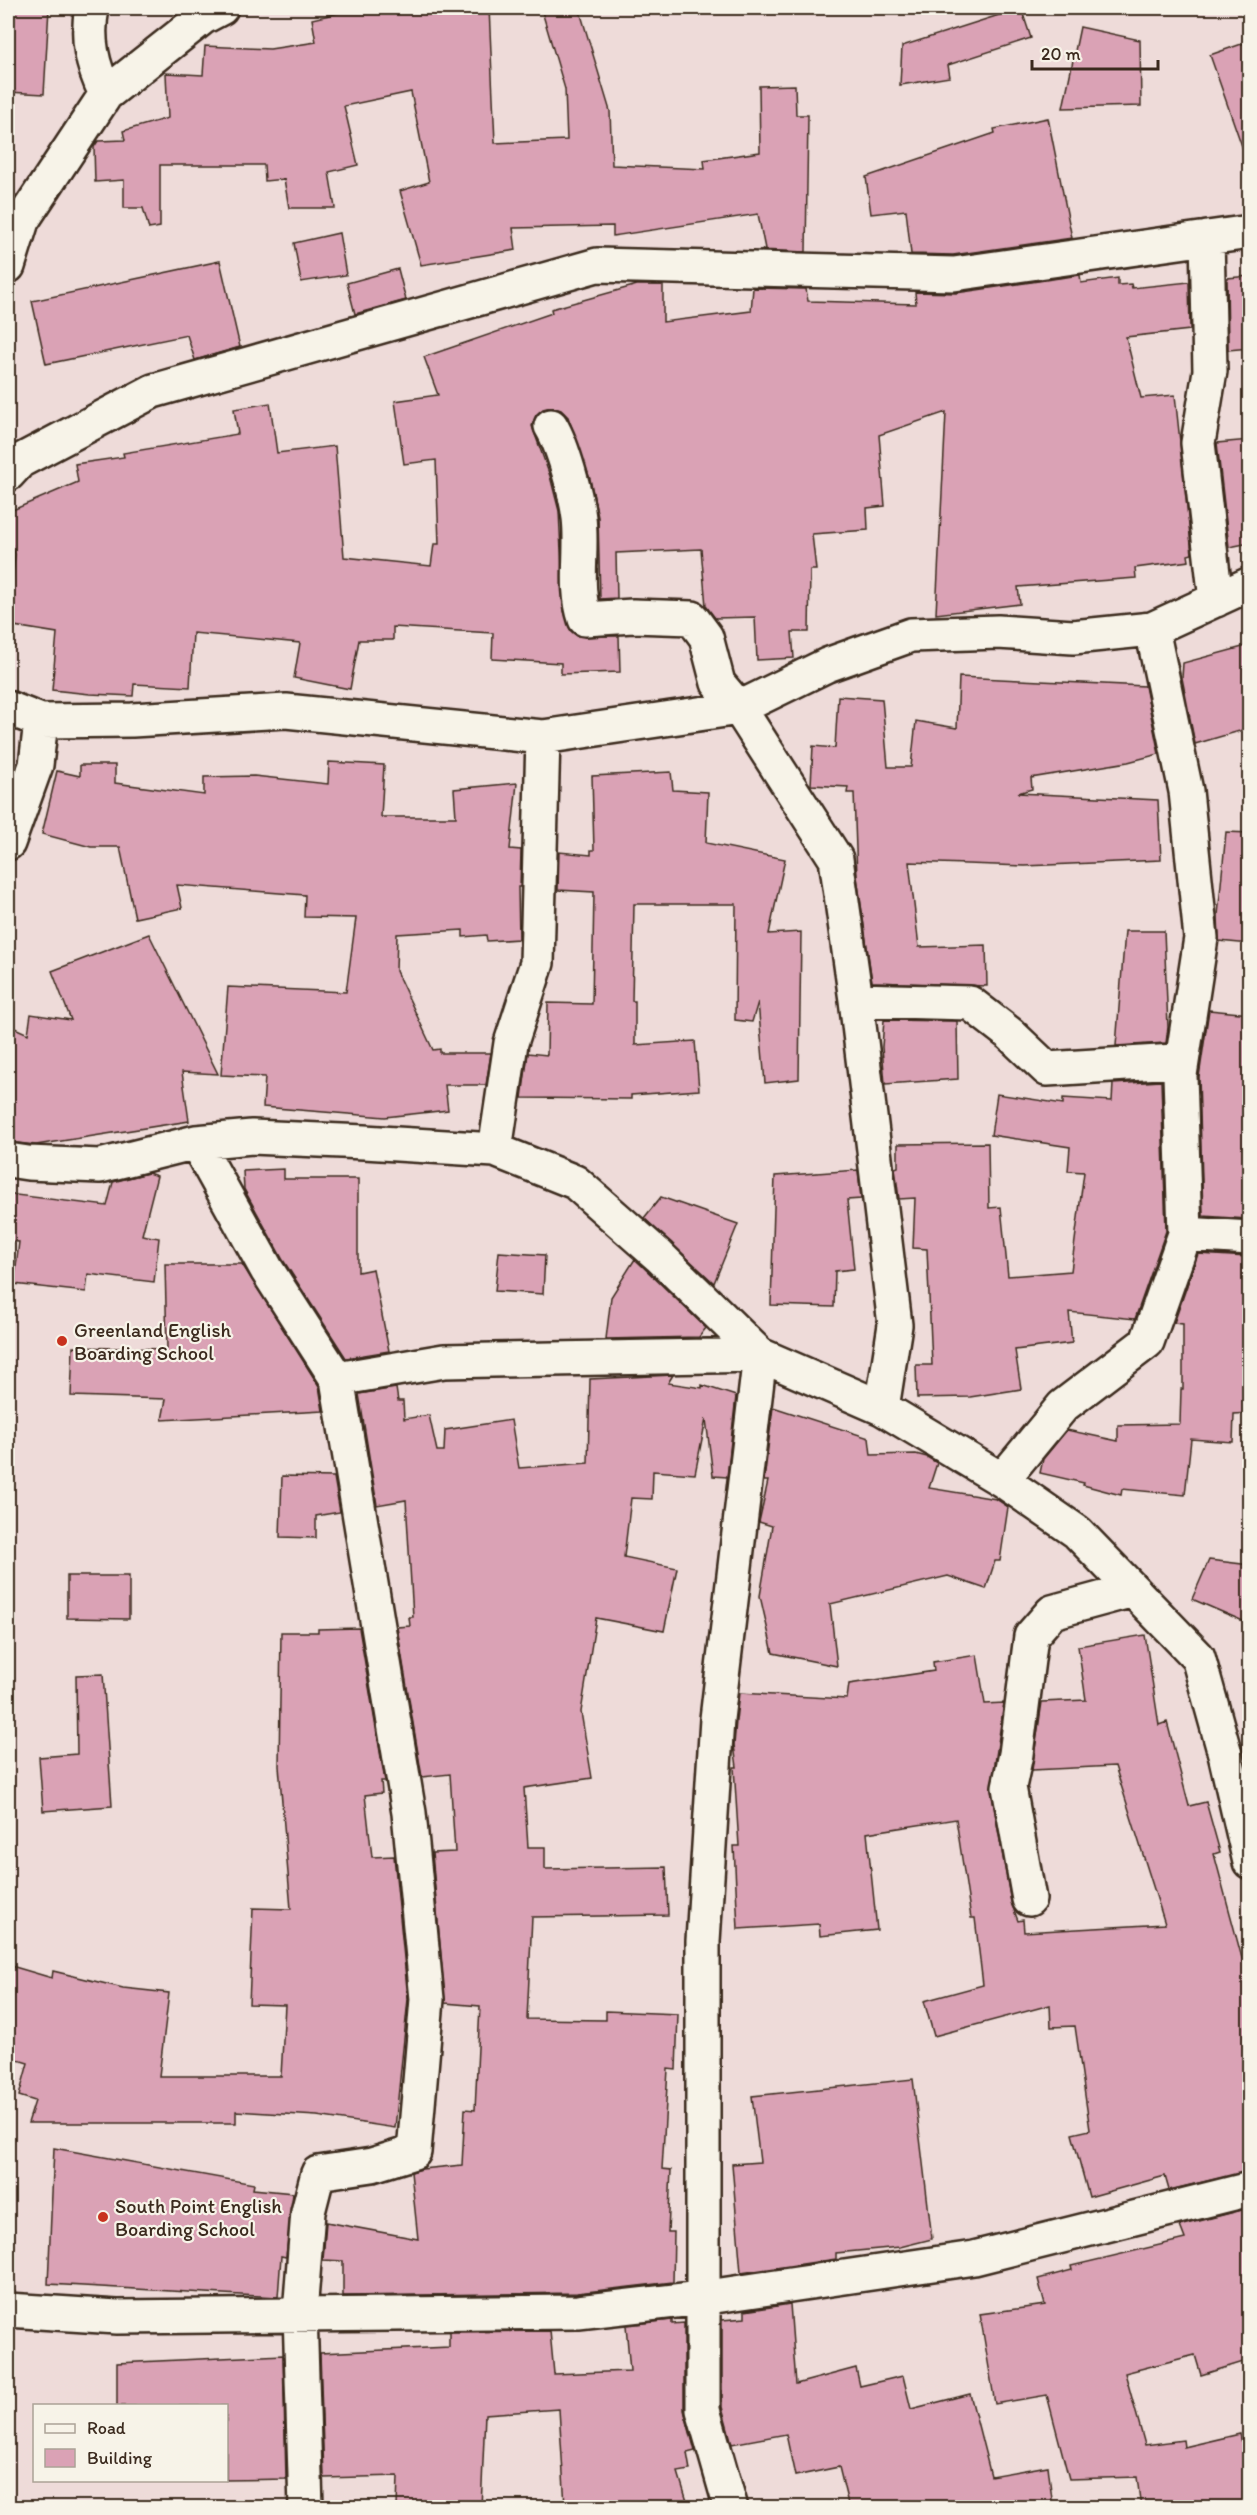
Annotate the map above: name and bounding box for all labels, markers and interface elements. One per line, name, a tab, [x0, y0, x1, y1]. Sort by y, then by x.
scale bar	[1032, 33, 1158, 71]
text: 20 m	[1041, 43, 1081, 65]
place label: Greenland English Boarding School	[74, 1318, 231, 1365]
marker: Greenland English Boarding School	[55, 1334, 69, 1348]
place label: South Point English Boarding School	[115, 2194, 282, 2241]
marker: South Point English Boarding School	[96, 2210, 110, 2224]
legend	[33, 2404, 228, 2482]
text: Road	[87, 2417, 126, 2439]
text: Building	[87, 2447, 153, 2469]

